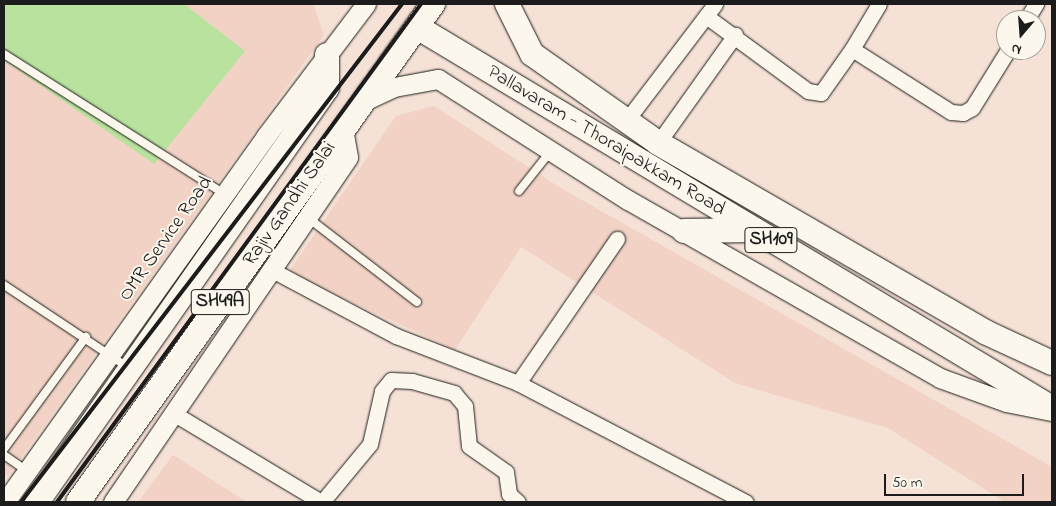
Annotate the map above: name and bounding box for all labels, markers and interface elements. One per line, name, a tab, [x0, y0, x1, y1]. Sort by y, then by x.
north arrow	[996, 10, 1046, 60]
text: N	[1009, 37, 1024, 60]
street label: Pallavaram - Thoraipakkam Road	[483, 60, 729, 222]
street label: Rajiv Gandhi Salai	[238, 137, 342, 271]
street label: OMR Service Road	[114, 172, 218, 306]
road number: SH109	[744, 224, 798, 256]
road number: SH49A	[190, 286, 250, 318]
scale bar	[886, 464, 1026, 496]
text: 50 m	[892, 472, 922, 494]

